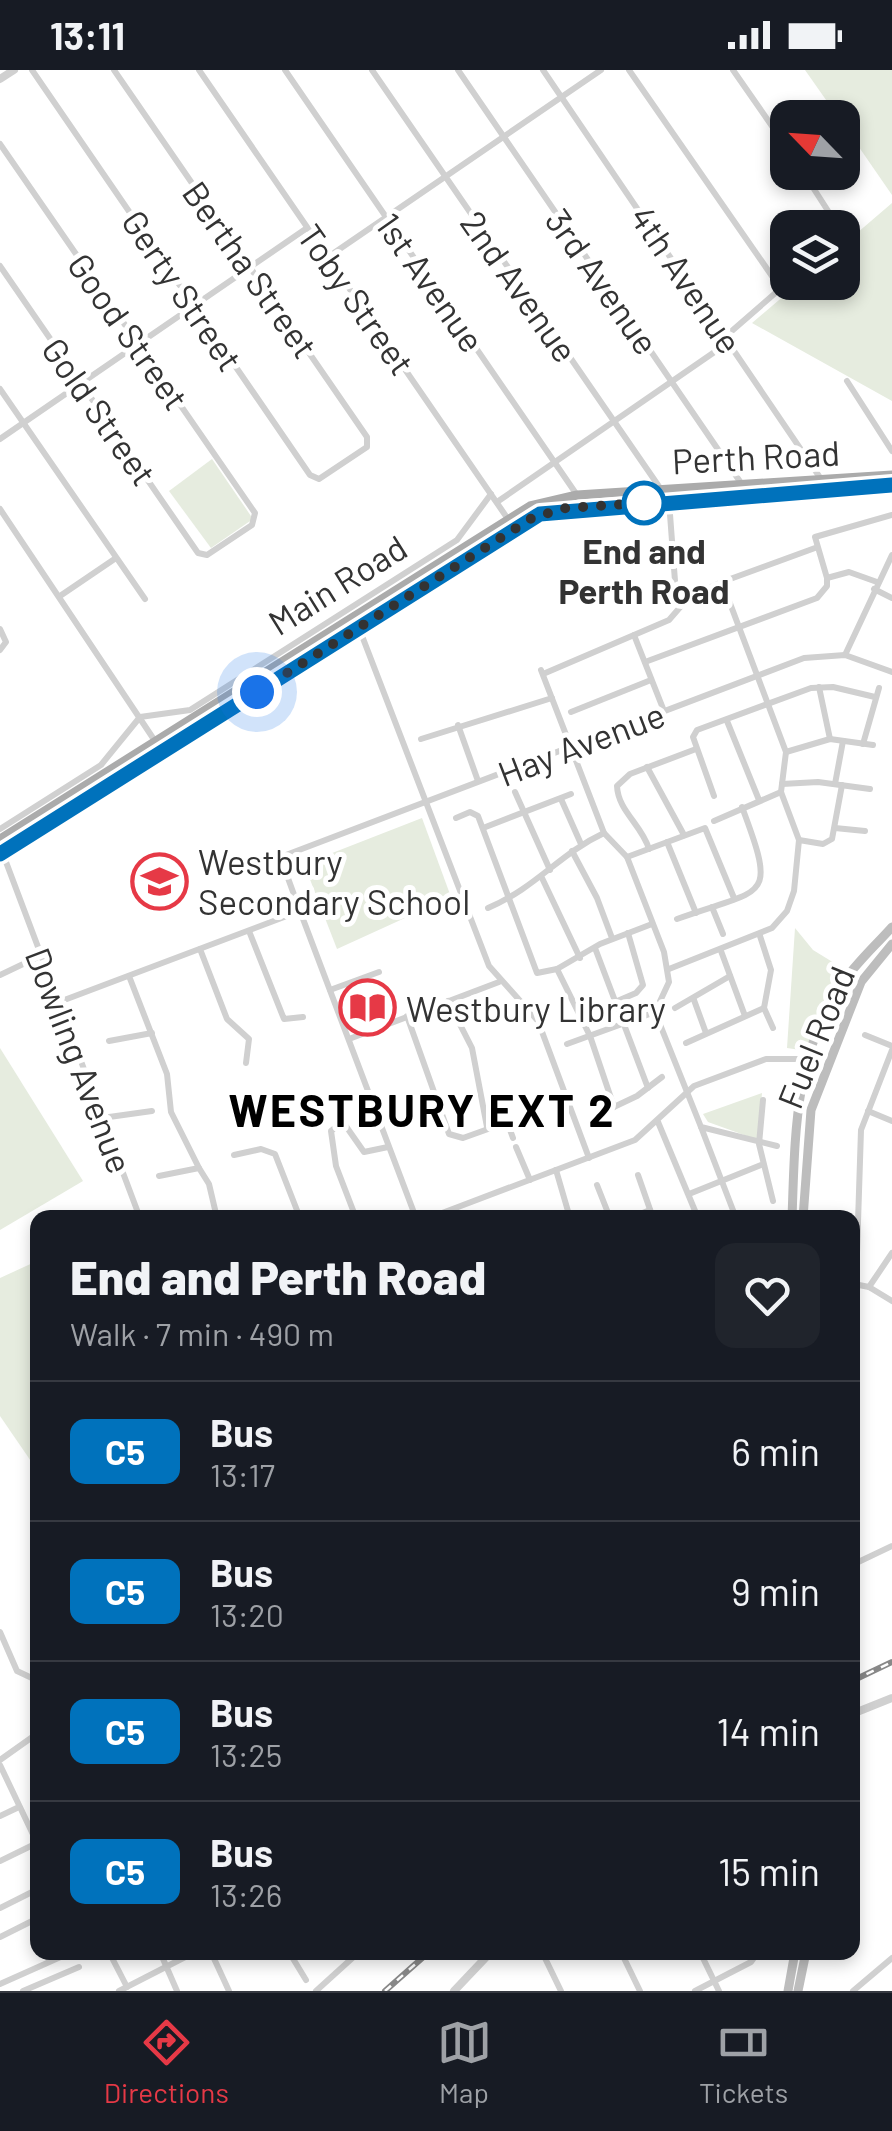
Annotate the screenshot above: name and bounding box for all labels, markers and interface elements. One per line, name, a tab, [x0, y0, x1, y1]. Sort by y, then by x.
text: 13:11	[50, 12, 125, 58]
north arrow	[770, 100, 860, 190]
map controls	[770, 100, 860, 300]
street label: Bertha Street	[175, 173, 327, 365]
street label: 4th Avenue	[622, 197, 752, 361]
street label: 3rd Avenue	[538, 200, 668, 362]
street label: Gerty Street	[114, 202, 252, 378]
street label: 2nd Avenue	[453, 202, 587, 370]
street label: 1st Avenue	[368, 204, 494, 360]
button: layers	[770, 210, 860, 300]
street label: Toby Street	[290, 216, 424, 382]
street label: Good Street	[60, 245, 198, 417]
street label: Gold Street	[34, 329, 166, 493]
street label: Perth Road	[671, 431, 841, 481]
marker: End and Perth Road	[623, 482, 665, 524]
street label: Main Road	[260, 525, 414, 643]
place label: End and Perth Road	[558, 529, 730, 611]
your location	[232, 667, 282, 717]
street label: Hay Avenue	[492, 692, 670, 794]
place label: Westbury Secondary School	[198, 840, 470, 922]
school or university icon: Westbury Secondary School	[129, 851, 189, 911]
street label: Dowling Avenue	[18, 941, 142, 1179]
street label: Fuel Road	[768, 960, 862, 1114]
library icon: Westbury Library	[337, 978, 397, 1038]
place label: Westbury Library	[406, 987, 666, 1029]
district label: WESTBURY EXT 2	[228, 1082, 616, 1136]
button: heart	[715, 1243, 820, 1348]
text: End and Perth Road	[70, 1247, 486, 1305]
text: Walk · 7 min · 490 m	[70, 1314, 334, 1352]
text: Bus	[210, 1409, 273, 1455]
text: 6 min	[731, 1428, 820, 1474]
text: C5	[105, 1430, 145, 1472]
text: 13:17	[210, 1455, 275, 1493]
text: Bus	[210, 1549, 273, 1595]
text: 9 min	[731, 1568, 820, 1614]
text: C5	[105, 1570, 145, 1612]
text: 13:20	[210, 1595, 284, 1633]
text: Bus	[210, 1689, 273, 1735]
text: 14 min	[717, 1708, 820, 1754]
text: C5	[105, 1710, 145, 1752]
text: 13:25	[210, 1735, 282, 1773]
text: Bus	[210, 1829, 273, 1875]
text: 15 min	[718, 1848, 820, 1894]
text: C5	[105, 1850, 145, 1892]
text: 13:26	[210, 1875, 282, 1913]
tab: Directions	[104, 2015, 229, 2109]
tab: Map	[437, 2015, 492, 2109]
tab: Tickets	[699, 2015, 788, 2109]

